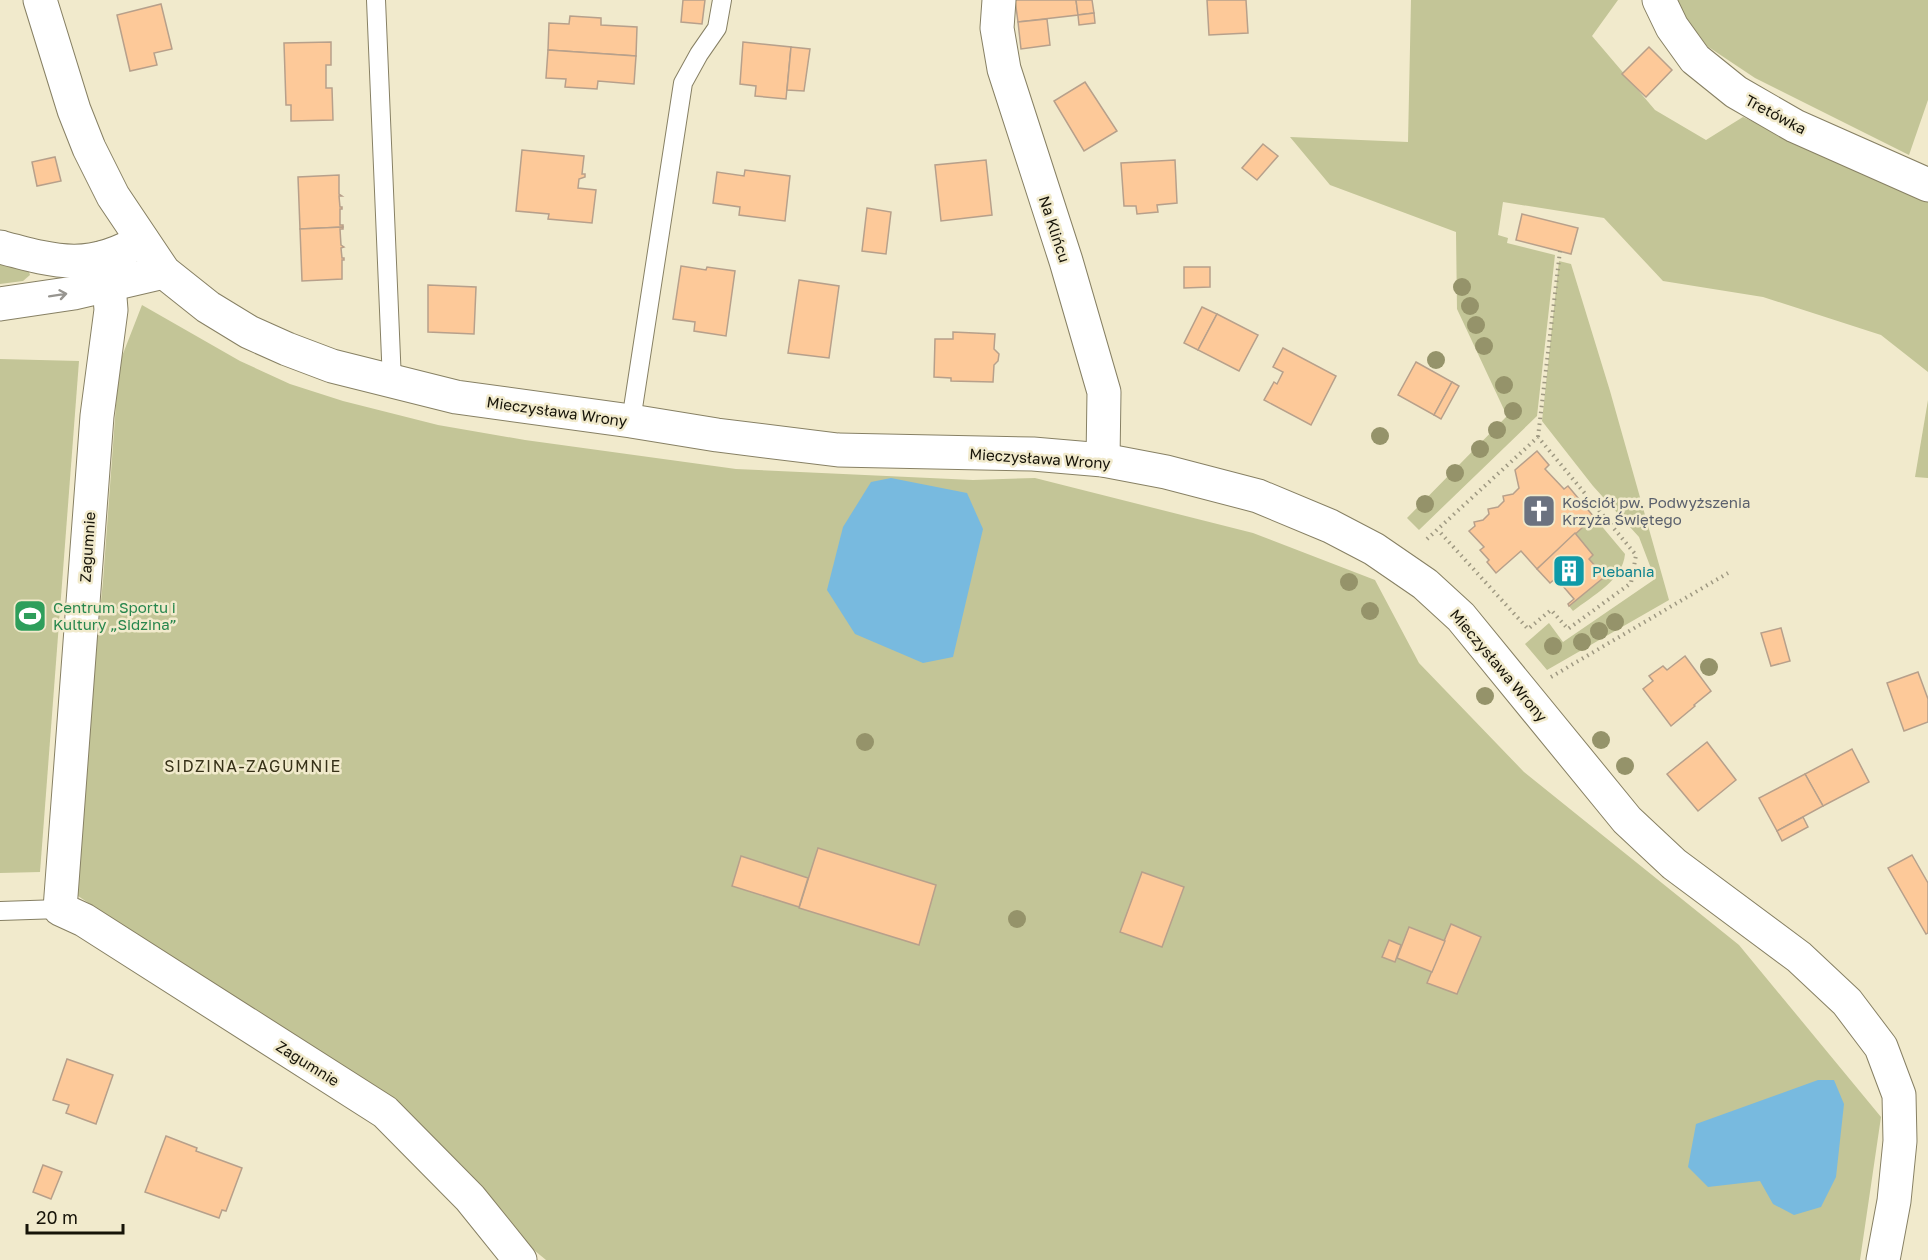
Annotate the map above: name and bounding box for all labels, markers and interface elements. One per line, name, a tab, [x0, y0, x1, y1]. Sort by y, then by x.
street label: Tretówka	[1743, 91, 1809, 137]
street label: Na Klińcu	[1036, 193, 1074, 265]
one-way arrow	[47, 290, 67, 301]
street label: Mieczysława Wrony	[486, 392, 629, 430]
street label: Mieczysława Wrony	[969, 444, 1112, 472]
church icon: Kościół pw. Podwyższenia Krzyża Świętego	[1521, 493, 1557, 529]
place label: Kościół pw. Podwyższenia Krzyża Świętego	[1562, 493, 1751, 528]
street label: Zagumnie	[76, 511, 98, 583]
building icon: Plebania	[1551, 553, 1587, 589]
place label: Plebania	[1592, 562, 1655, 580]
sports icon: Centrum Sportu i Kultury „Sidzina”	[12, 598, 48, 634]
place label: Centrum Sportu i Kultury „Sidzina”	[53, 598, 177, 633]
street label: Mieczysława Wrony	[1447, 605, 1552, 725]
district label: SIDZINA-ZAGUMNIE	[164, 756, 342, 776]
street label: Zagumnie	[273, 1037, 343, 1090]
scale bar	[27, 1197, 123, 1235]
text: 20 m	[36, 1206, 78, 1228]

